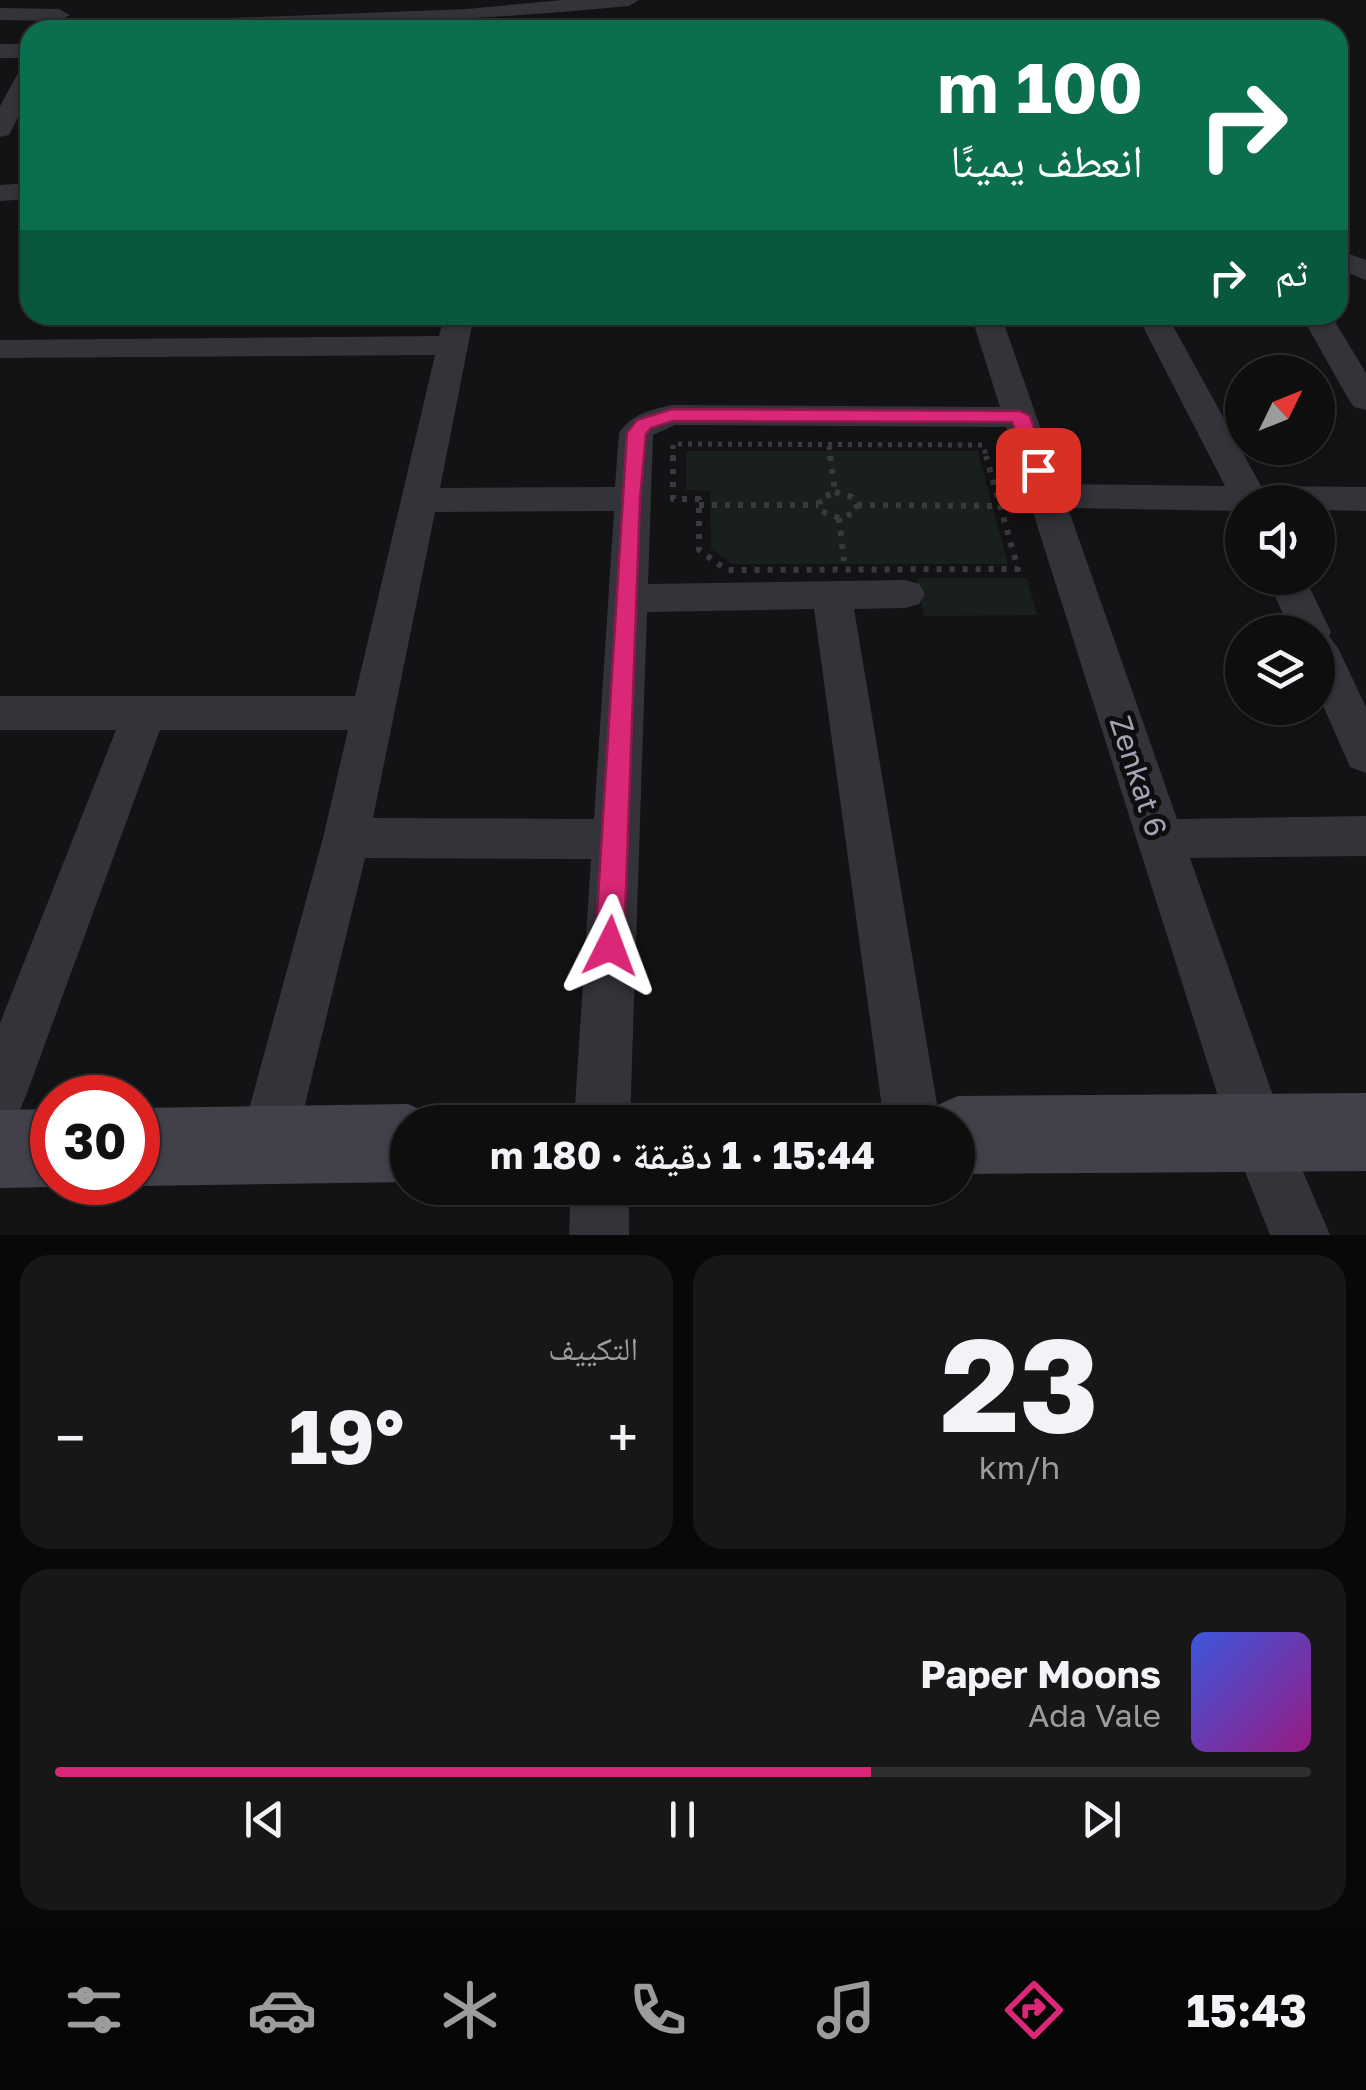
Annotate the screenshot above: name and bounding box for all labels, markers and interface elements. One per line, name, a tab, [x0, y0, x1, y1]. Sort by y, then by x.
text: 100 m	[937, 44, 1143, 128]
icon: right	[1178, 60, 1308, 190]
text: انعطف يمينًا	[950, 133, 1143, 187]
text: ثم	[1275, 249, 1308, 294]
icon: right	[1200, 250, 1255, 305]
north arrow	[1225, 355, 1335, 465]
map controls	[1225, 355, 1335, 725]
pin	[996, 428, 1081, 513]
icon: arrive	[1011, 443, 1066, 498]
button: sound	[1225, 485, 1335, 595]
button: layers	[1225, 615, 1335, 725]
street label: Zenkat 6	[1103, 711, 1175, 841]
position arrow	[558, 894, 662, 998]
speed limit sign: 30	[30, 1075, 160, 1205]
text: 15:44 · 1 دقيقة · 180 m	[490, 1132, 875, 1177]
text: 23	[940, 1305, 1099, 1461]
text: التكييف	[548, 1329, 638, 1367]
text: 19°	[289, 1390, 404, 1481]
text: −	[55, 1404, 85, 1470]
text: +	[608, 1404, 638, 1470]
text: km/h	[979, 1448, 1060, 1486]
text: Paper Moons	[920, 1651, 1161, 1696]
text: Ada Vale	[1028, 1696, 1161, 1734]
icon: previous	[237, 1792, 292, 1847]
icon: pause	[655, 1792, 710, 1847]
icon: next	[1074, 1792, 1129, 1847]
icon: filters	[59, 1975, 129, 2045]
icon: car	[247, 1975, 317, 2045]
icon: climate	[435, 1975, 505, 2045]
icon: phone	[623, 1975, 693, 2045]
icon: music	[811, 1975, 881, 2045]
icon: directions	[999, 1975, 1069, 2045]
text: 15:43	[1186, 1983, 1307, 2037]

